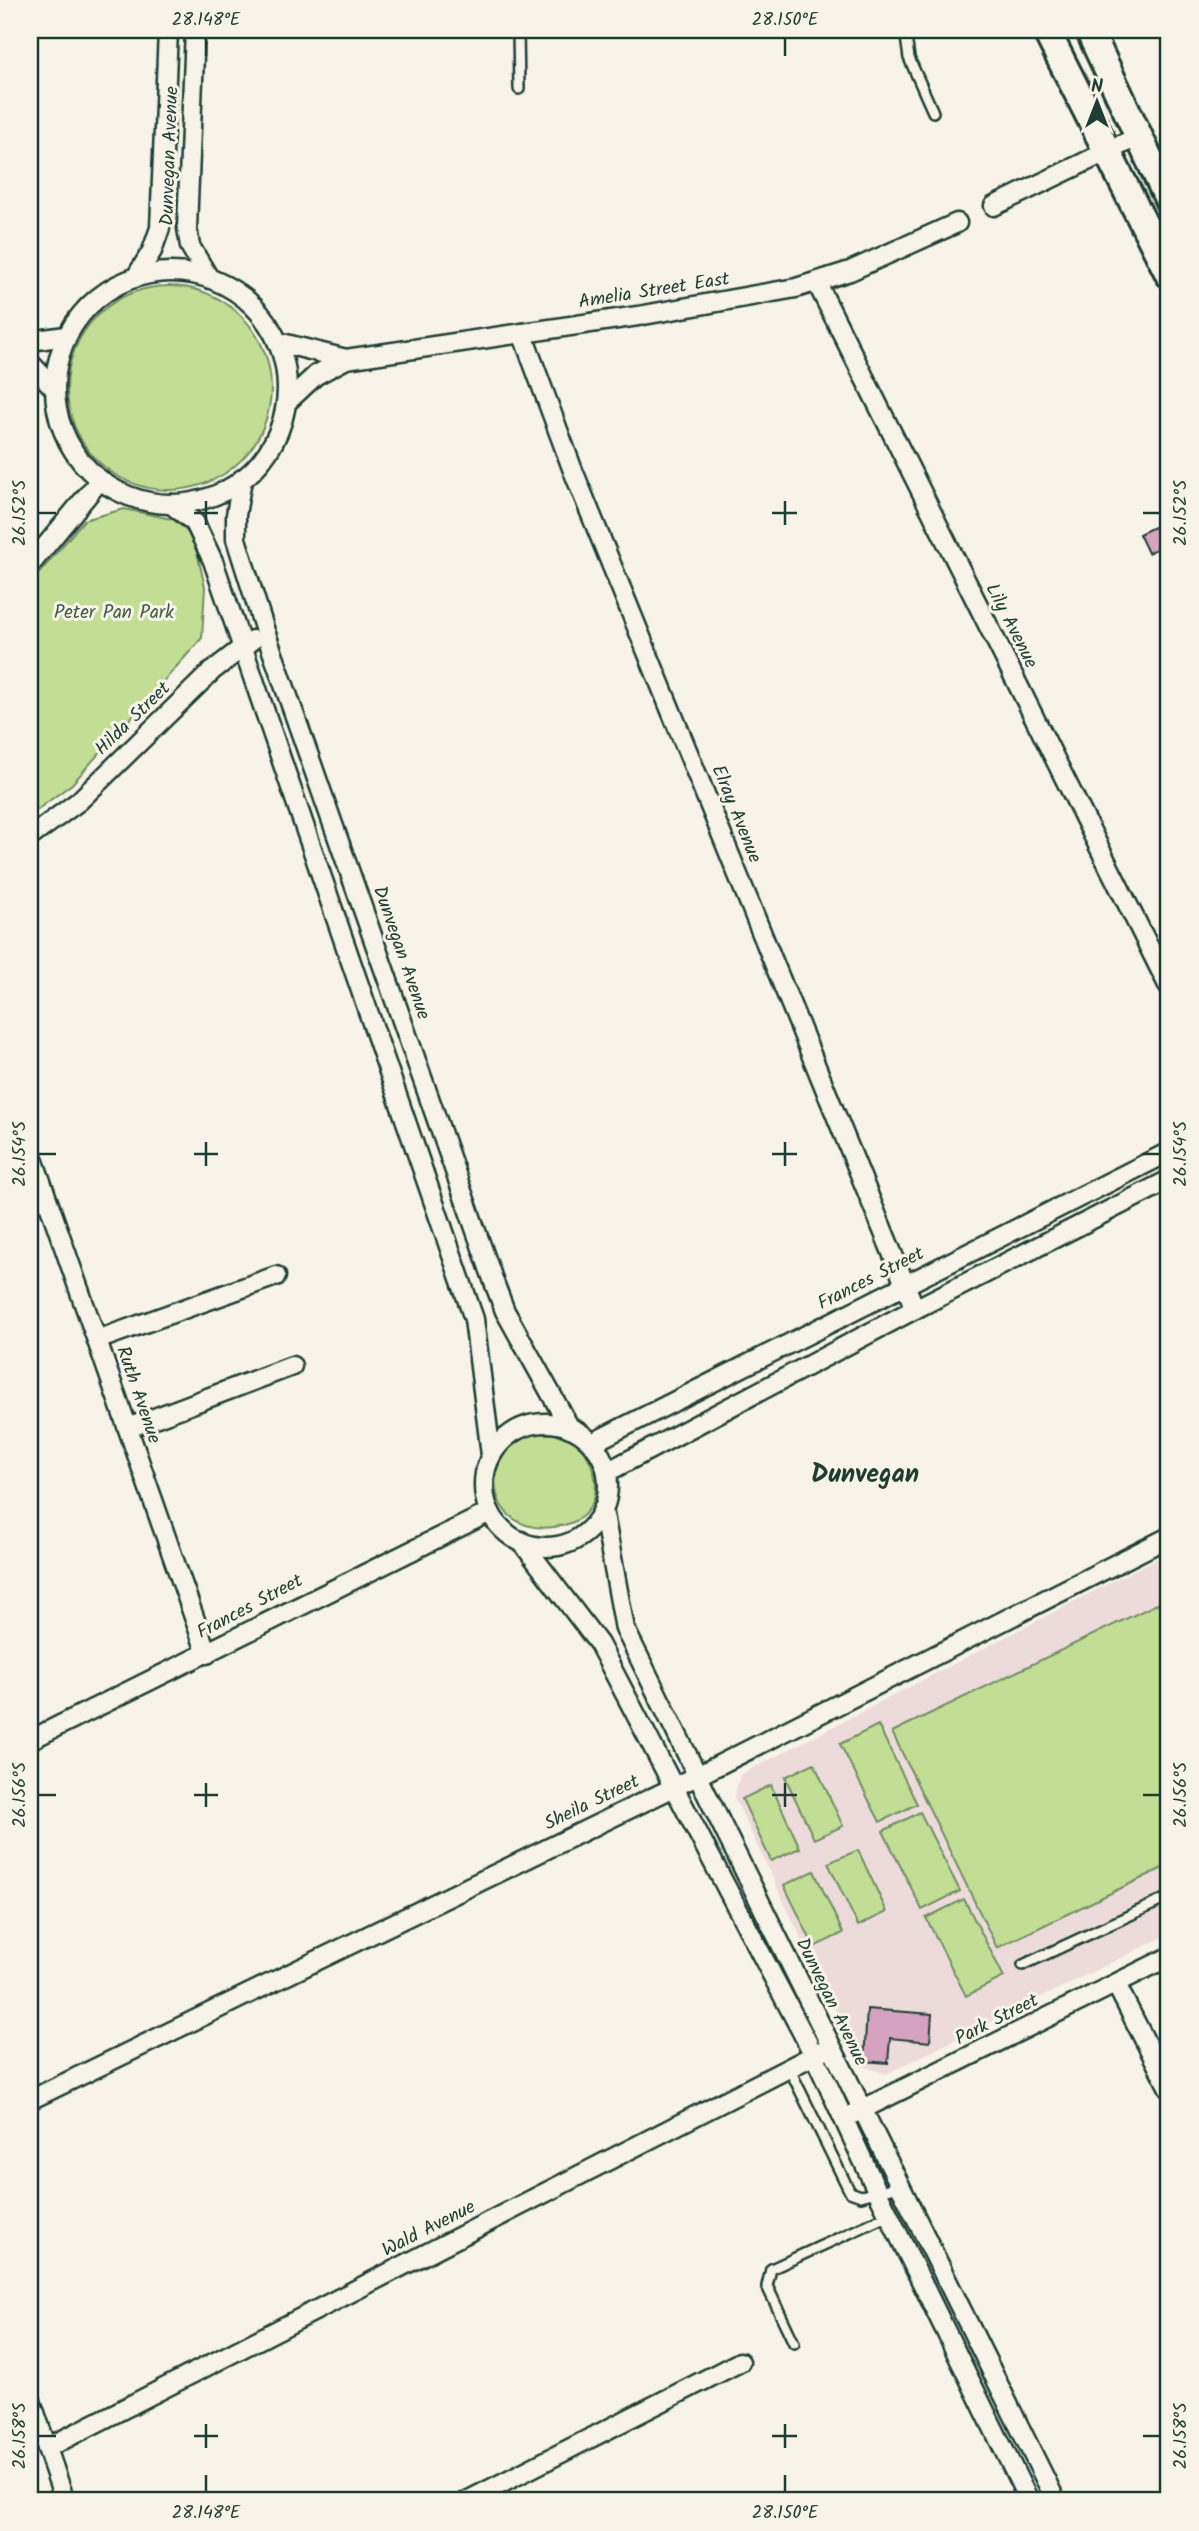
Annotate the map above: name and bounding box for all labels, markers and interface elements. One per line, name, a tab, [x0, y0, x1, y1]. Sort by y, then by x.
text: 28.148°E	[172, 6, 241, 35]
text: 28.150°E	[752, 6, 819, 35]
north arrow	[1062, 66, 1132, 136]
text: N	[1091, 72, 1103, 102]
street label: Dunvegan Avenue	[153, 85, 187, 226]
street label: Amelia Street East	[576, 264, 732, 318]
text: 26.152°S	[6, 479, 35, 546]
text: 26.152°S	[1167, 479, 1196, 546]
street label: Lily Avenue	[977, 578, 1045, 674]
park label: Peter Pan Park	[54, 598, 174, 628]
street label: Hilda Street	[88, 674, 178, 763]
street label: Elray Avenue	[703, 760, 769, 868]
street label: Dunvegan Avenue	[364, 882, 438, 1024]
text: 26.154°S	[6, 1121, 35, 1187]
text: 26.154°S	[1167, 1121, 1196, 1187]
street label: Frances Street	[812, 1239, 930, 1319]
street label: Ruth Avenue	[107, 1342, 169, 1448]
district label: Dunvegan	[811, 1454, 919, 1496]
street label: Frances Street	[192, 1566, 309, 1648]
text: 26.156°S	[6, 1762, 35, 1828]
text: 26.156°S	[1167, 1762, 1196, 1828]
street label: Sheila Street	[539, 1767, 645, 1839]
street label: Dunvegan Avenue	[787, 1933, 875, 2072]
street label: Park Street	[950, 1986, 1045, 2054]
street label: Wald Avenue	[377, 2192, 481, 2265]
text: 26.158°S	[6, 2402, 35, 2469]
text: 26.158°S	[1167, 2402, 1196, 2469]
text: 28.148°E	[172, 2499, 241, 2528]
text: 28.150°E	[752, 2499, 819, 2528]

